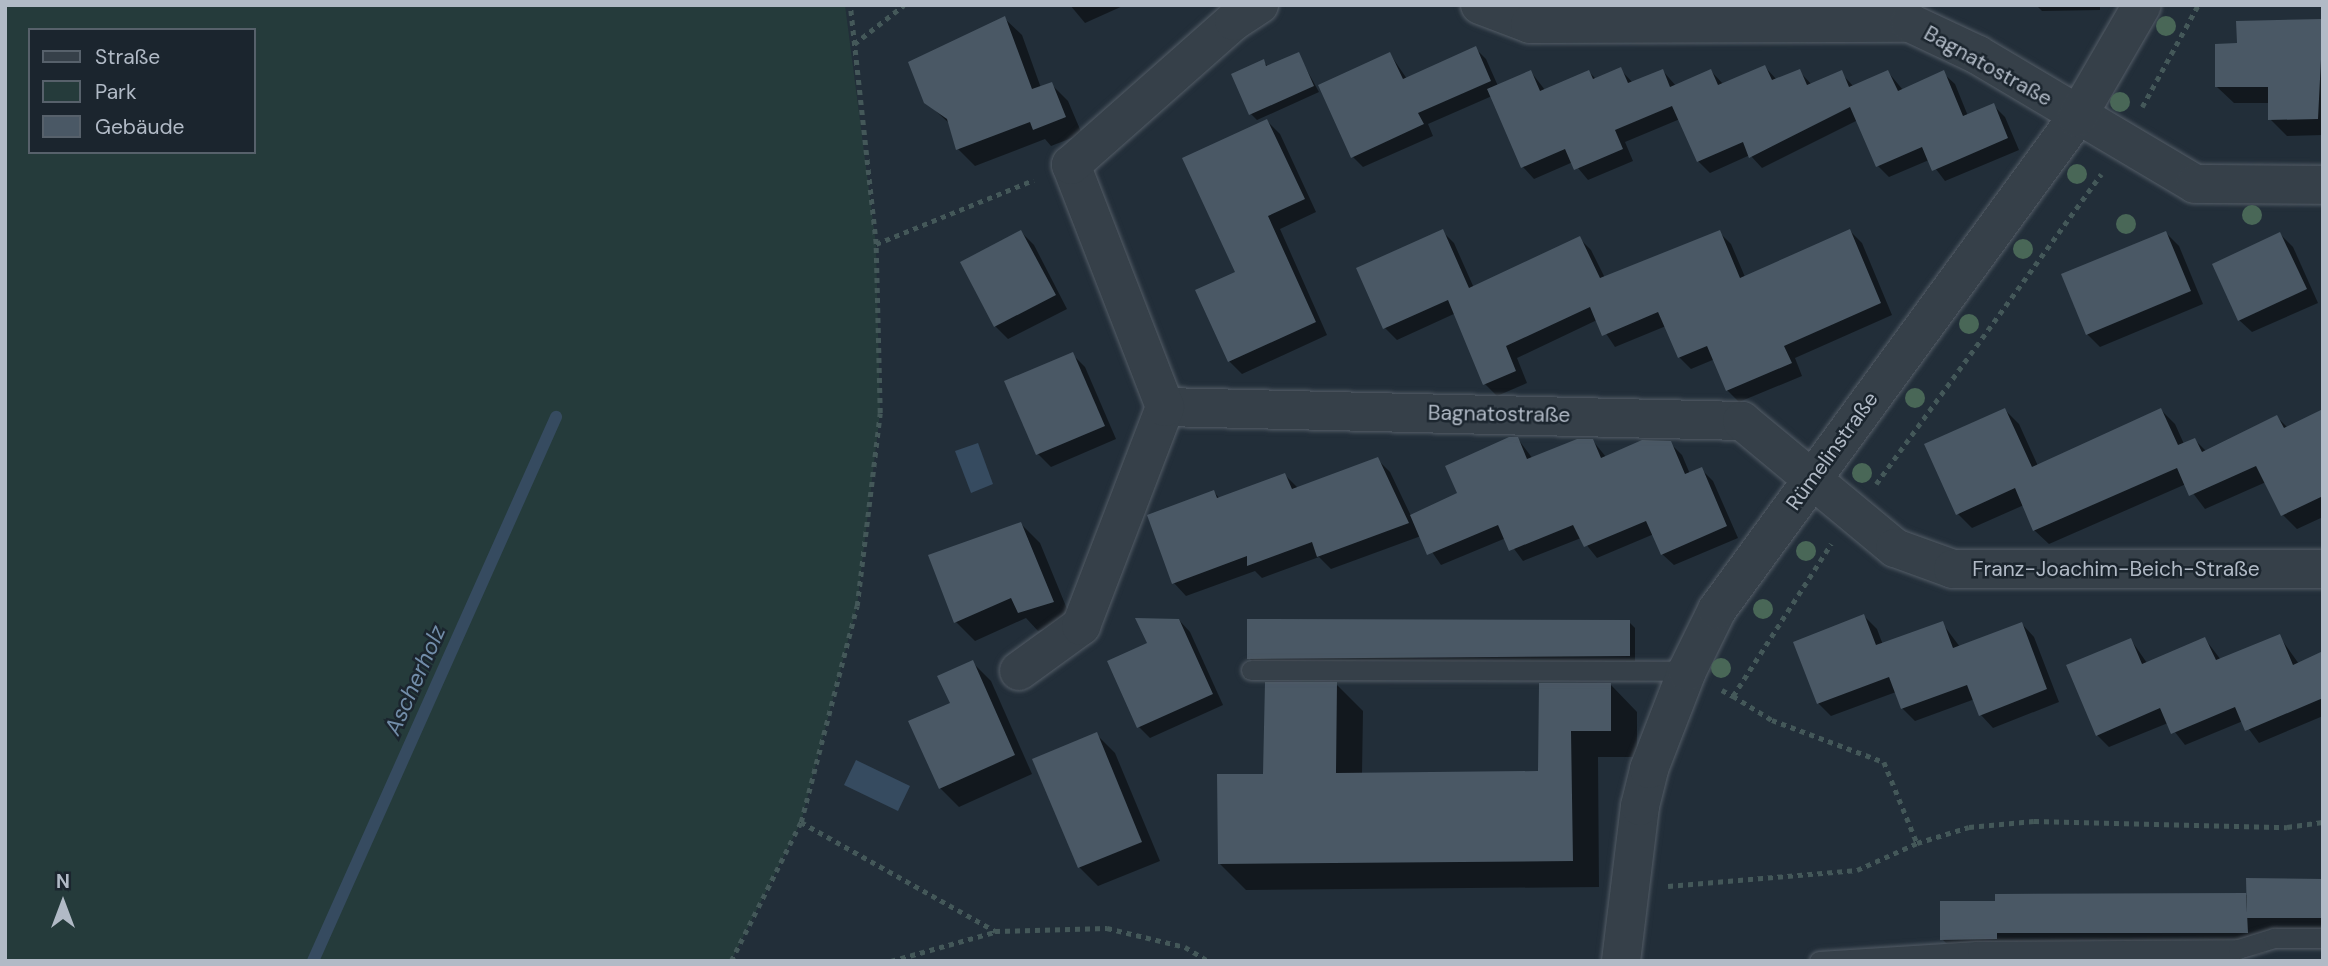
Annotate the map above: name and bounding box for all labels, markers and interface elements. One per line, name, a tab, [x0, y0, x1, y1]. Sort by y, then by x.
street label: Bagnatostraße	[1920, 20, 2056, 112]
legend	[28, 28, 256, 154]
text: Straße	[95, 43, 160, 71]
text: Park	[95, 78, 136, 106]
text: Gebäude	[95, 113, 185, 141]
street label: Rümelinstraße	[1781, 387, 1883, 515]
street label: Bagnatostraße	[1428, 400, 1570, 428]
street label: Franz-Joachim-Beich-Straße	[1972, 556, 2260, 582]
water label: Ascherholz	[379, 621, 451, 739]
north arrow	[28, 868, 98, 938]
text: N	[56, 869, 70, 894]

